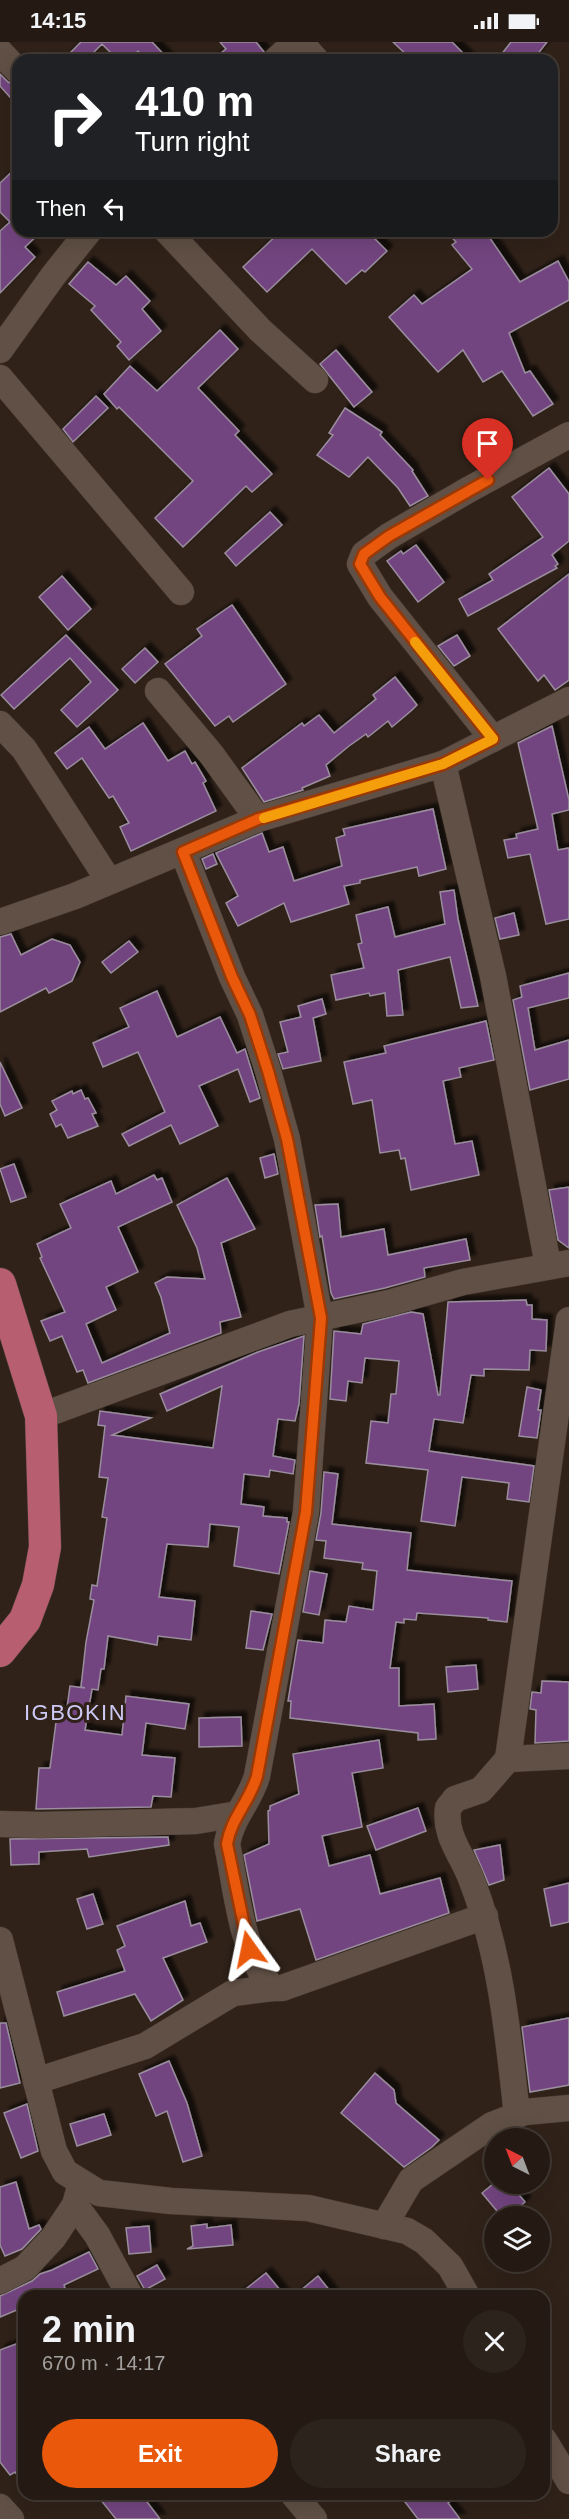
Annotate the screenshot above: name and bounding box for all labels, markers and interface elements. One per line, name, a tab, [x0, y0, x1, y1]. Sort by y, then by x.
text: 14:15	[30, 8, 86, 33]
icon: right	[36, 78, 114, 156]
text: 410 m	[135, 78, 254, 125]
text: Turn right	[135, 127, 250, 157]
icon: left	[98, 192, 131, 225]
text: Then	[36, 196, 86, 221]
pin	[462, 418, 513, 480]
icon: arrive	[471, 427, 504, 460]
district label: IGBOKIN	[24, 1700, 126, 1725]
position arrow	[217, 1917, 281, 1981]
north arrow	[484, 2128, 550, 2194]
map controls	[484, 2128, 550, 2272]
button: layers	[484, 2206, 550, 2272]
text: 2 min	[42, 2309, 136, 2350]
button: close	[463, 2310, 526, 2373]
text: 670 m · 14:17	[42, 2352, 165, 2374]
button: Exit	[42, 2419, 278, 2488]
button: Share	[290, 2419, 526, 2488]

